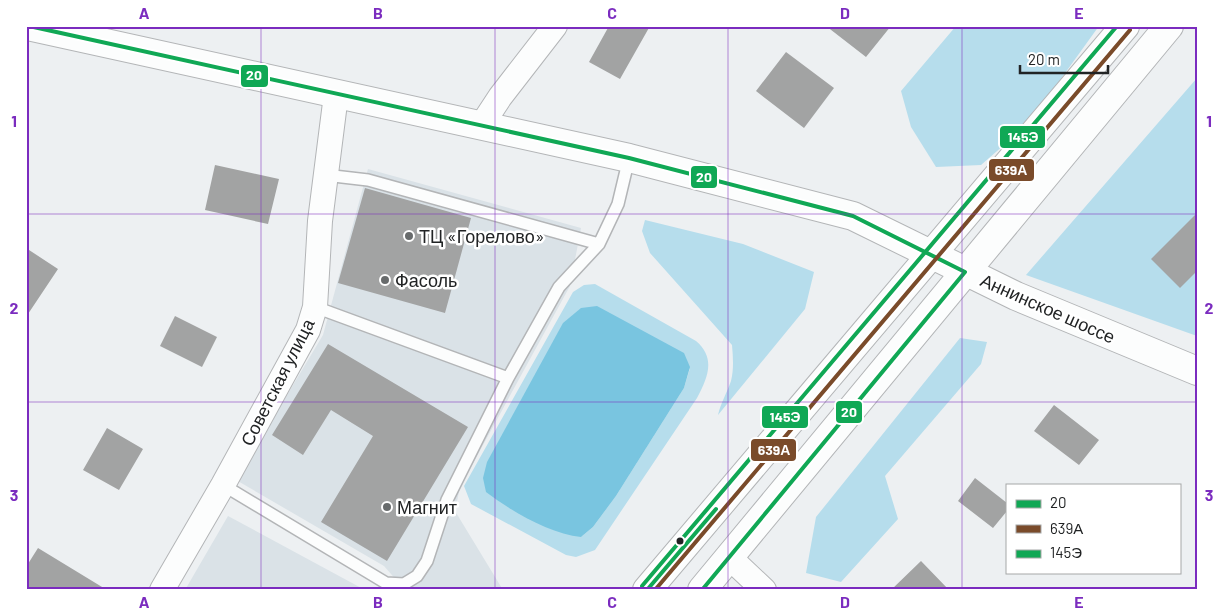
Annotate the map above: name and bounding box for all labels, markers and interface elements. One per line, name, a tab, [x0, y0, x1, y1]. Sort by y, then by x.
text: A	[139, 3, 150, 22]
text: B	[373, 3, 383, 22]
text: C	[607, 3, 617, 22]
text: D	[840, 3, 850, 22]
text: E	[1074, 3, 1084, 22]
scale bar	[1020, 42, 1108, 74]
text: 20 m	[1028, 50, 1060, 68]
line badge: 20	[240, 64, 269, 88]
text: 20	[246, 66, 262, 83]
text: 1	[11, 111, 17, 130]
text: 1	[1206, 111, 1212, 130]
line badge: 145Э	[999, 125, 1046, 149]
text: 145Э	[1008, 128, 1039, 145]
line badge: 639А	[988, 158, 1035, 182]
text: 639А	[995, 161, 1027, 178]
line badge: 20	[690, 165, 718, 189]
text: 20	[696, 168, 712, 185]
place label: ТЦ «Горелово»	[419, 225, 544, 247]
marker: ТЦ «Горелово»	[403, 230, 415, 242]
street label: Аннинское шоссе	[977, 268, 1119, 348]
place label: Фасоль	[395, 269, 457, 291]
marker: Фасоль	[379, 274, 391, 286]
text: 2	[10, 298, 19, 317]
text: 2	[1205, 298, 1214, 317]
street label: Советская улица	[235, 314, 319, 449]
line badge: 20	[835, 400, 863, 424]
text: 20	[841, 403, 857, 420]
line badge: 145Э	[761, 405, 809, 429]
text: 145Э	[770, 408, 801, 425]
line badge: 639А	[750, 438, 797, 462]
text: 639А	[758, 441, 790, 458]
legend	[1006, 484, 1180, 574]
text: 3	[10, 485, 18, 504]
text: 3	[1205, 485, 1213, 504]
text: 20	[1050, 493, 1067, 511]
place label: Магнит	[397, 496, 457, 518]
marker: Магнит	[381, 501, 393, 513]
text: 639А	[1050, 519, 1083, 537]
unlabelled marker	[675, 536, 685, 546]
text: 145Э	[1050, 543, 1082, 561]
text: A	[139, 592, 150, 611]
text: B	[373, 592, 383, 611]
text: C	[607, 592, 617, 611]
text: D	[840, 592, 850, 611]
text: E	[1074, 592, 1084, 611]

